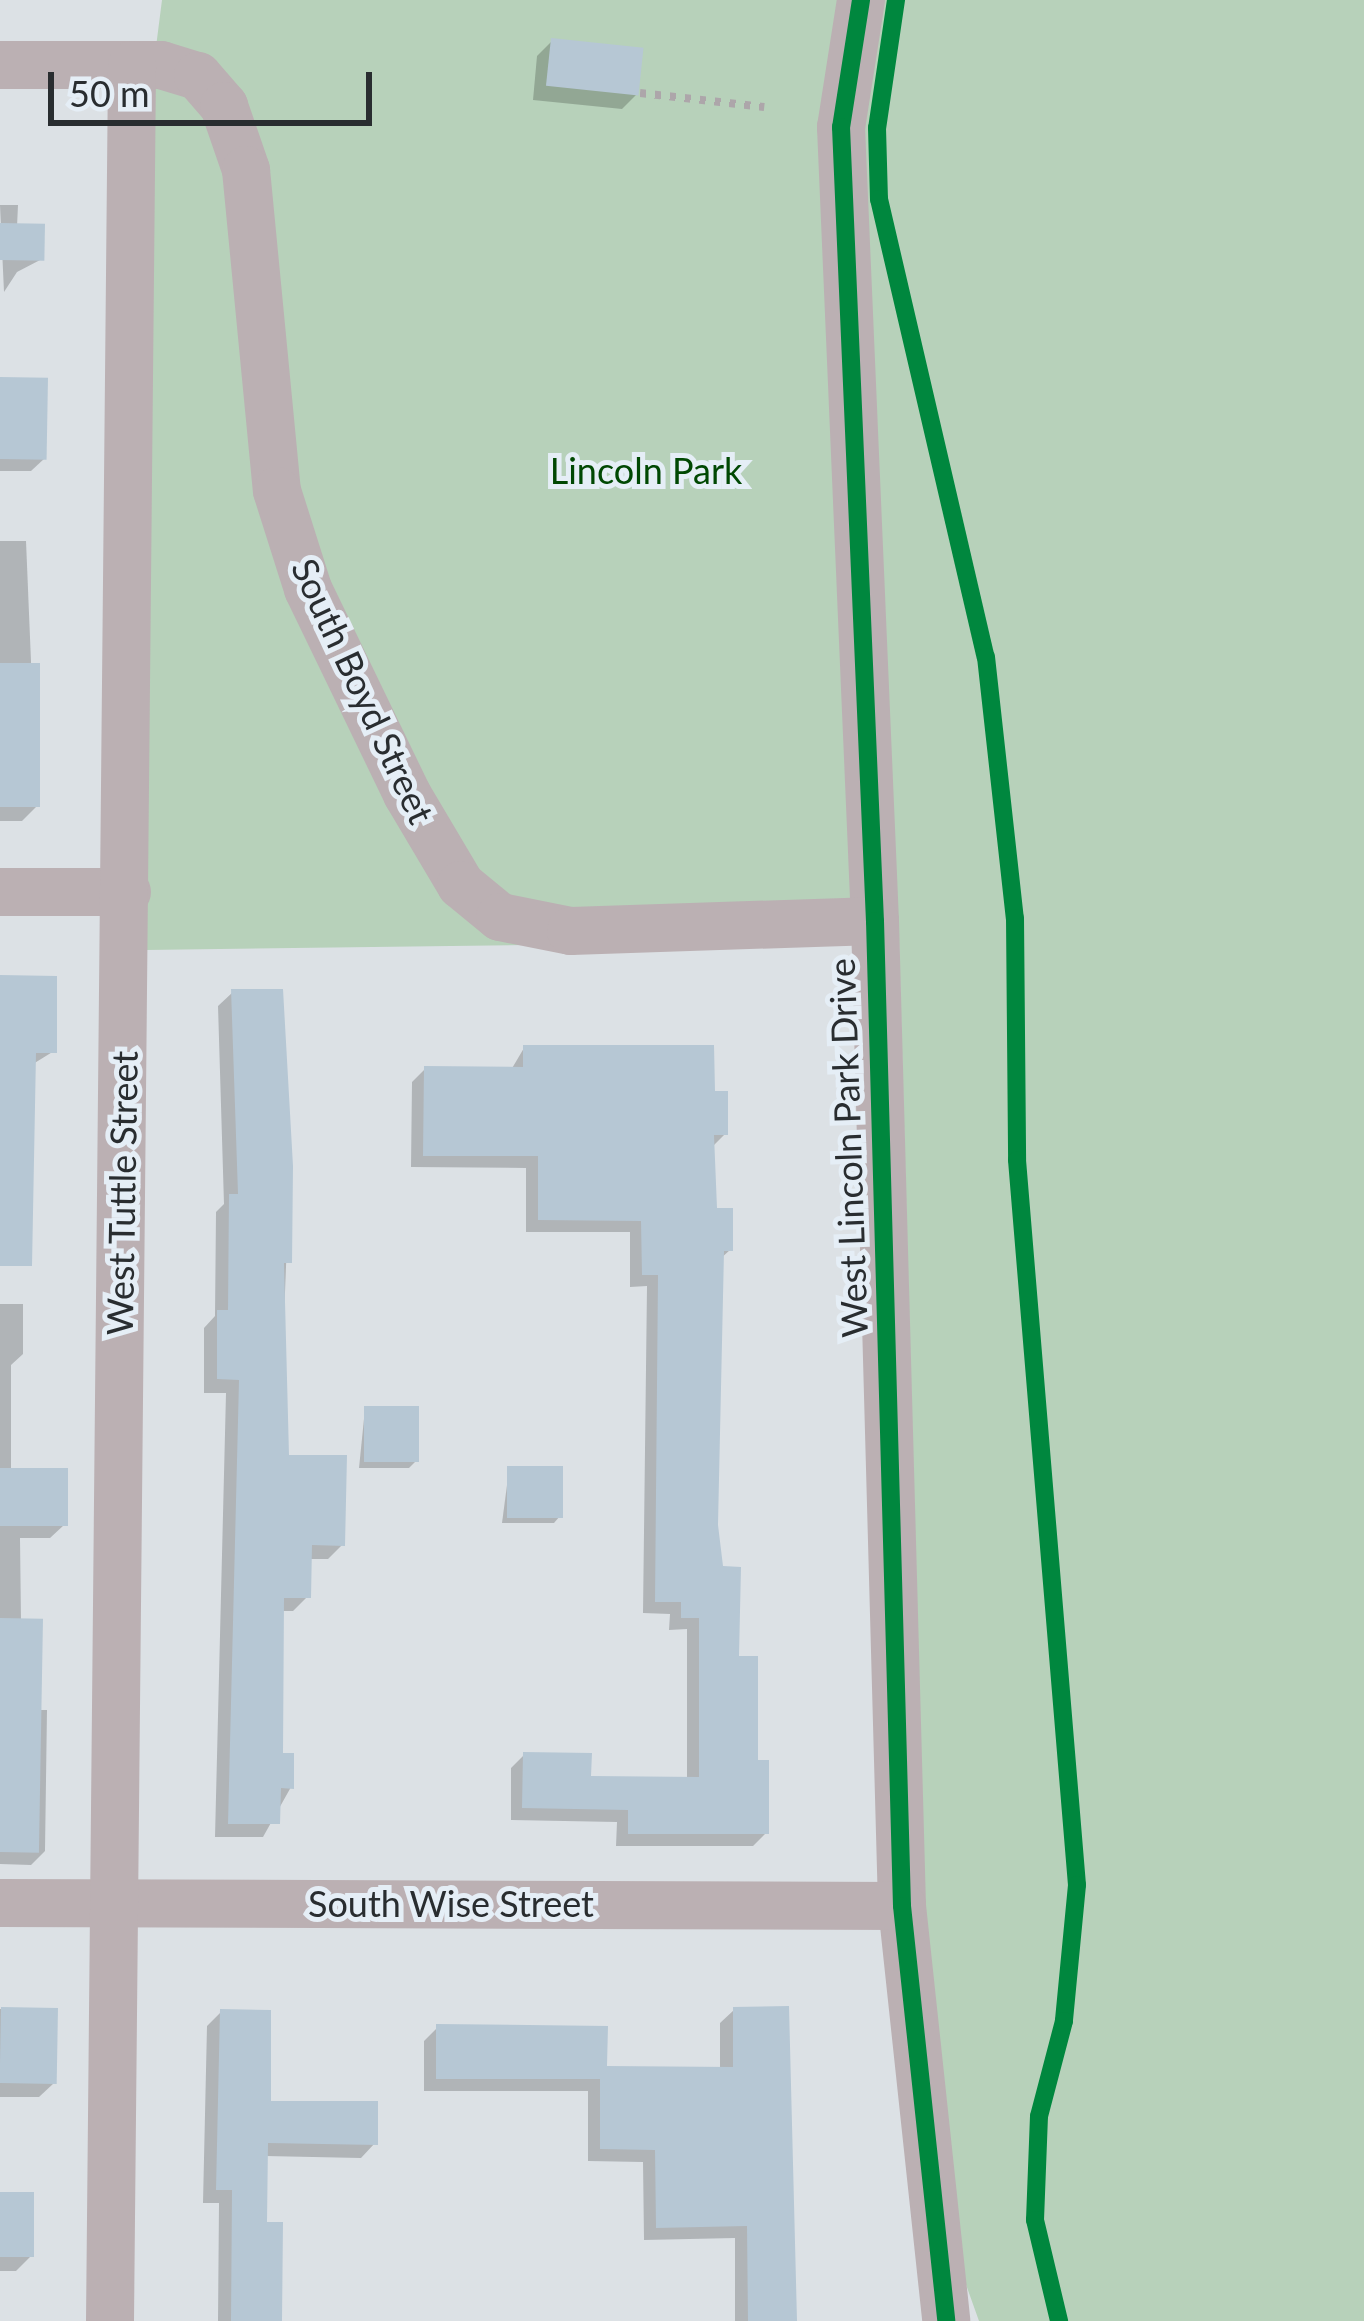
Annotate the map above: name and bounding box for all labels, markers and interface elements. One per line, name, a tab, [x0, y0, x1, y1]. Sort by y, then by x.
scale bar	[54, 48, 378, 122]
text: 50 m	[69, 71, 150, 115]
park label: Lincoln Park	[550, 449, 742, 493]
street label: South Boyd Street	[283, 552, 443, 830]
street label: West Lincoln Park Drive	[820, 958, 876, 1338]
street label: West Tuttle Street	[98, 1050, 146, 1336]
street label: South Wise Street	[308, 1882, 594, 1926]

